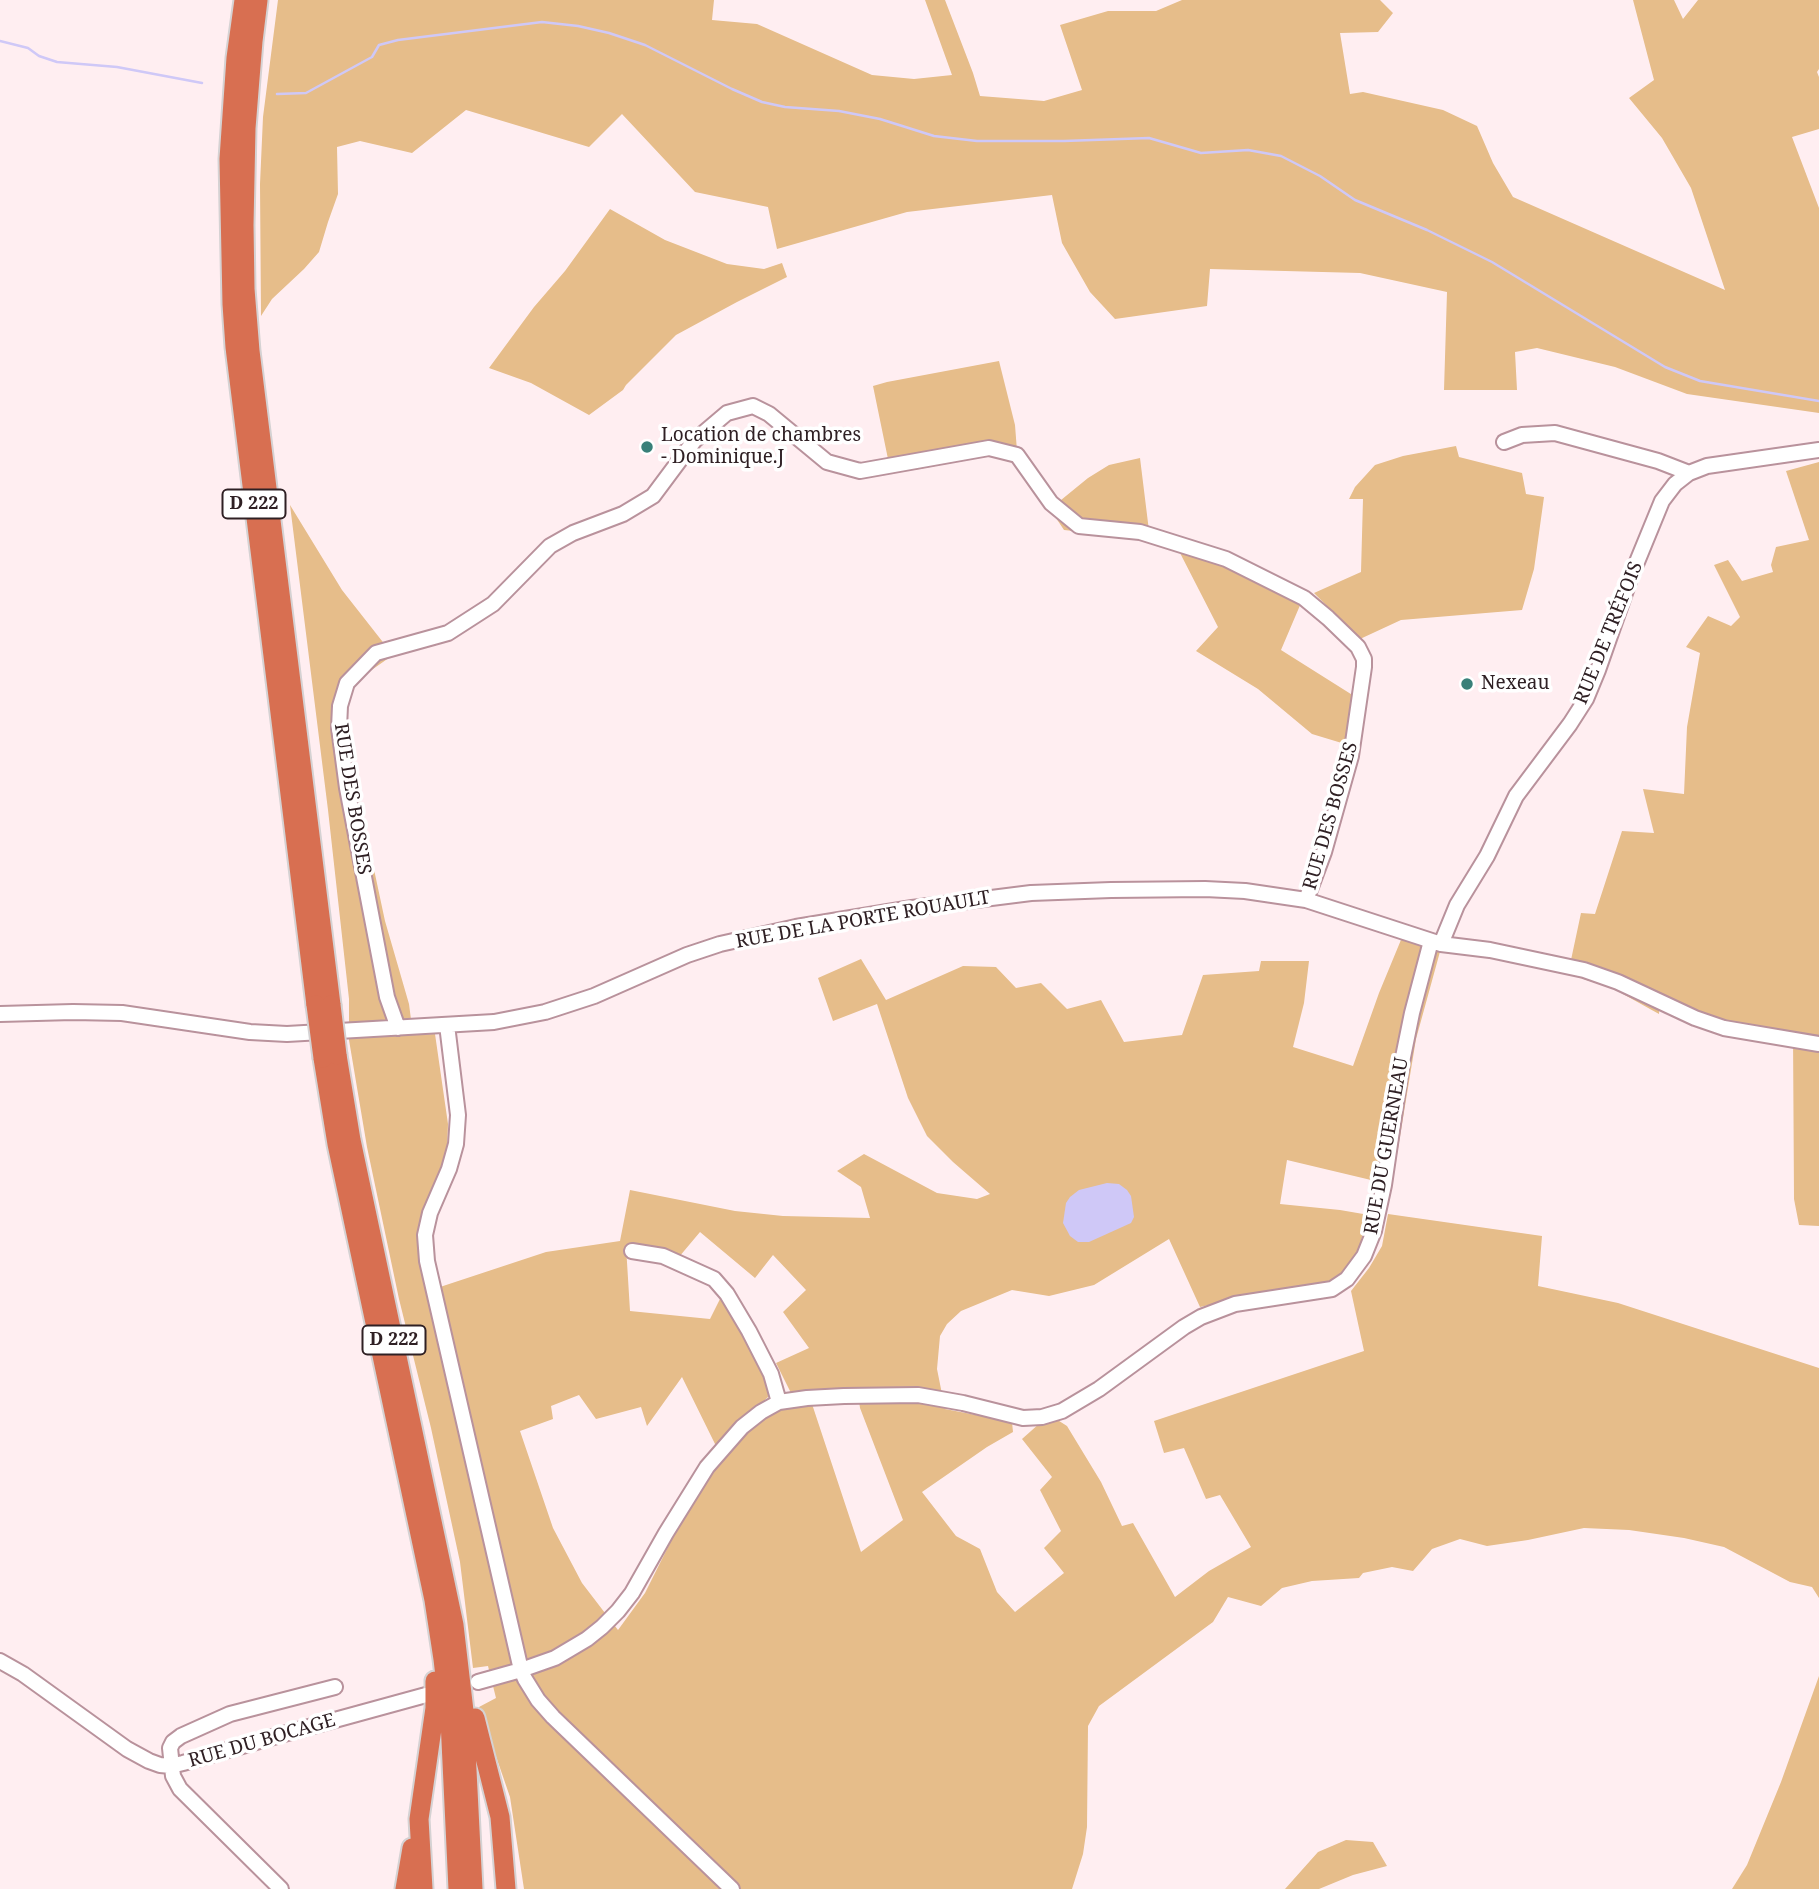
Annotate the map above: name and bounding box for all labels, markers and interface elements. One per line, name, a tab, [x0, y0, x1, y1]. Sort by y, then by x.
place label: Location de chambres - Dominique.J	[661, 425, 861, 469]
marker: Location de chambres - Dominique.J	[639, 439, 655, 455]
road number: D 222	[222, 490, 286, 518]
street label: RUE DE TRÉFOIS	[1570, 558, 1648, 708]
place label: Nexeau	[1481, 673, 1550, 695]
marker: Nexeau	[1459, 676, 1475, 692]
street label: RUE DES BOSSES	[329, 722, 375, 876]
street label: RUE DES BOSSES	[1299, 739, 1363, 893]
street label: RUE DE LA PORTE ROUAULT	[734, 886, 992, 954]
street label: RUE DU GUERNEAU	[1360, 1056, 1414, 1236]
road number: D 222	[362, 1325, 426, 1354]
street label: RUE DU BOCAGE	[186, 1709, 338, 1773]

